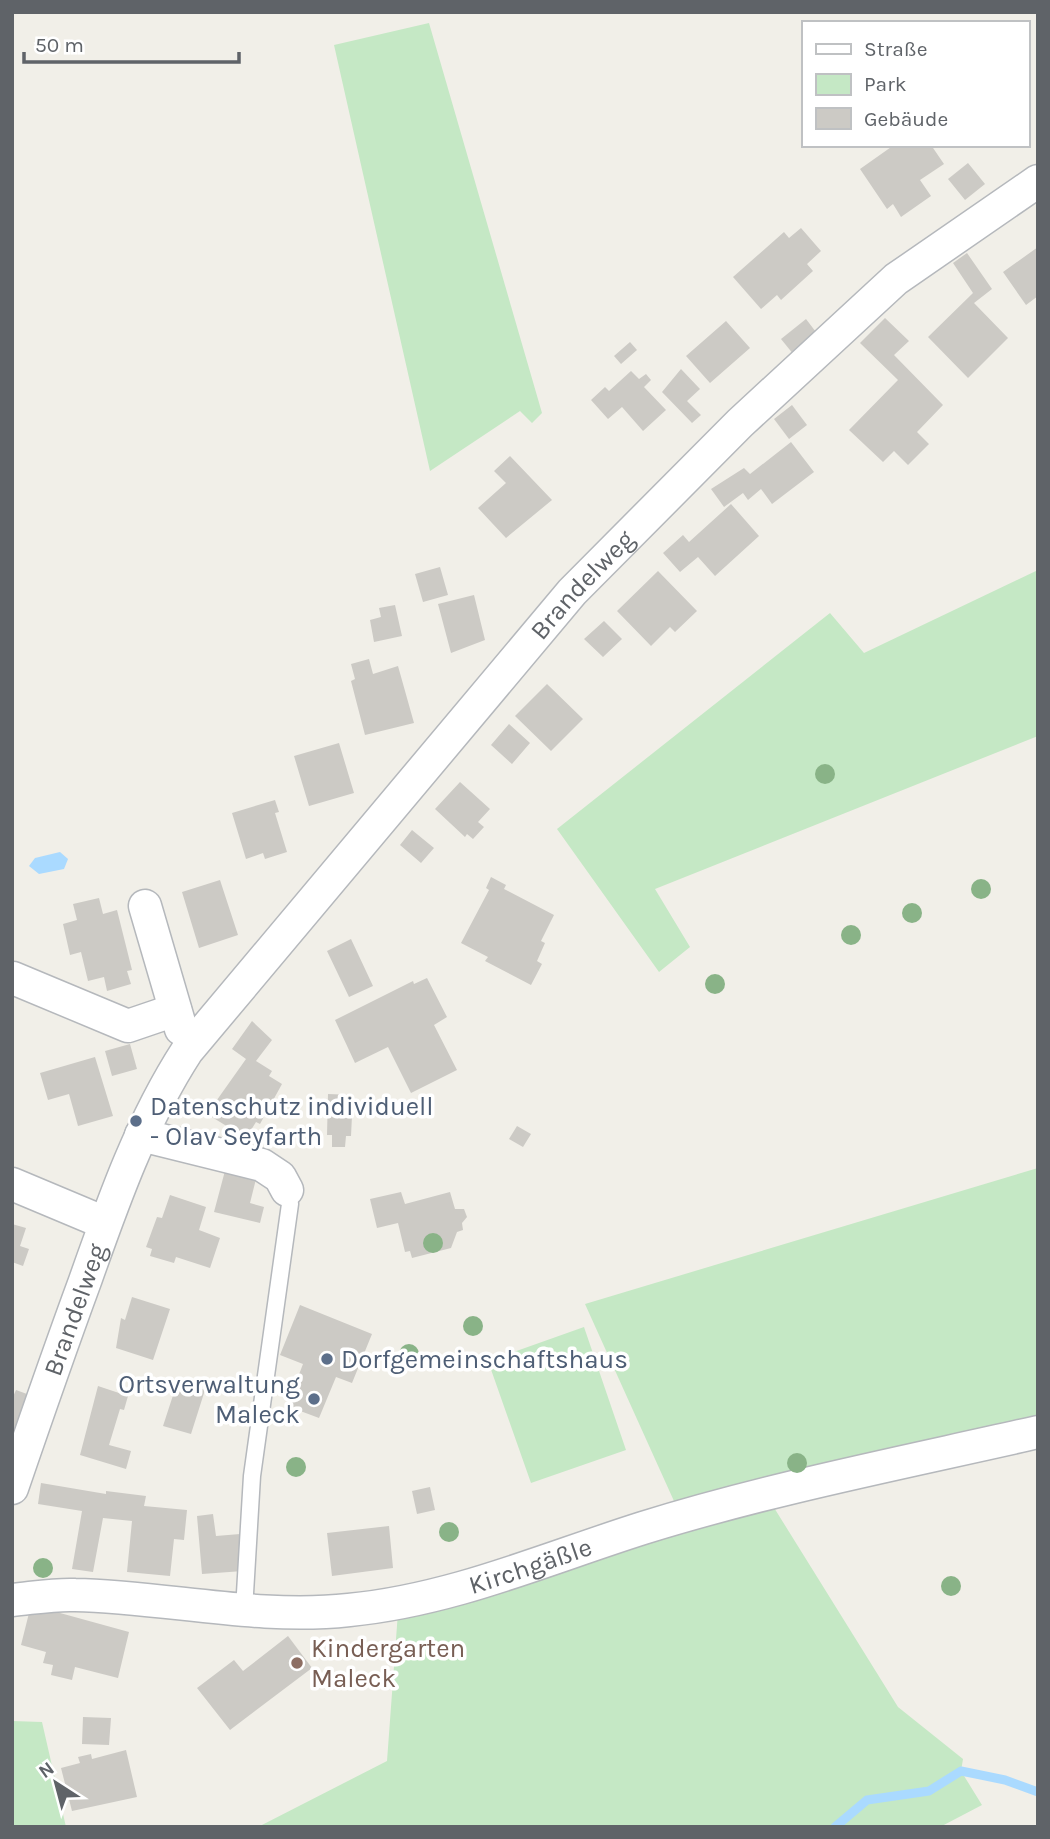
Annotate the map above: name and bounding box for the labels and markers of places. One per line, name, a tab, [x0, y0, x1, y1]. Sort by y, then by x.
place label: Datenschutz individuell - Olav Seyfarth	[150, 1091, 434, 1152]
marker: Datenschutz individuell - Olav Seyfarth	[128, 1113, 144, 1129]
place label: Dorfgemeinschaftshaus	[341, 1344, 628, 1375]
marker: Dorfgemeinschaftshaus	[319, 1351, 335, 1367]
place label: Ortsverwaltung Maleck	[118, 1369, 300, 1430]
marker: Ortsverwaltung Maleck	[306, 1391, 322, 1407]
place label: Kindergarten Maleck	[311, 1633, 465, 1694]
marker: Kindergarten Maleck	[289, 1655, 305, 1671]

